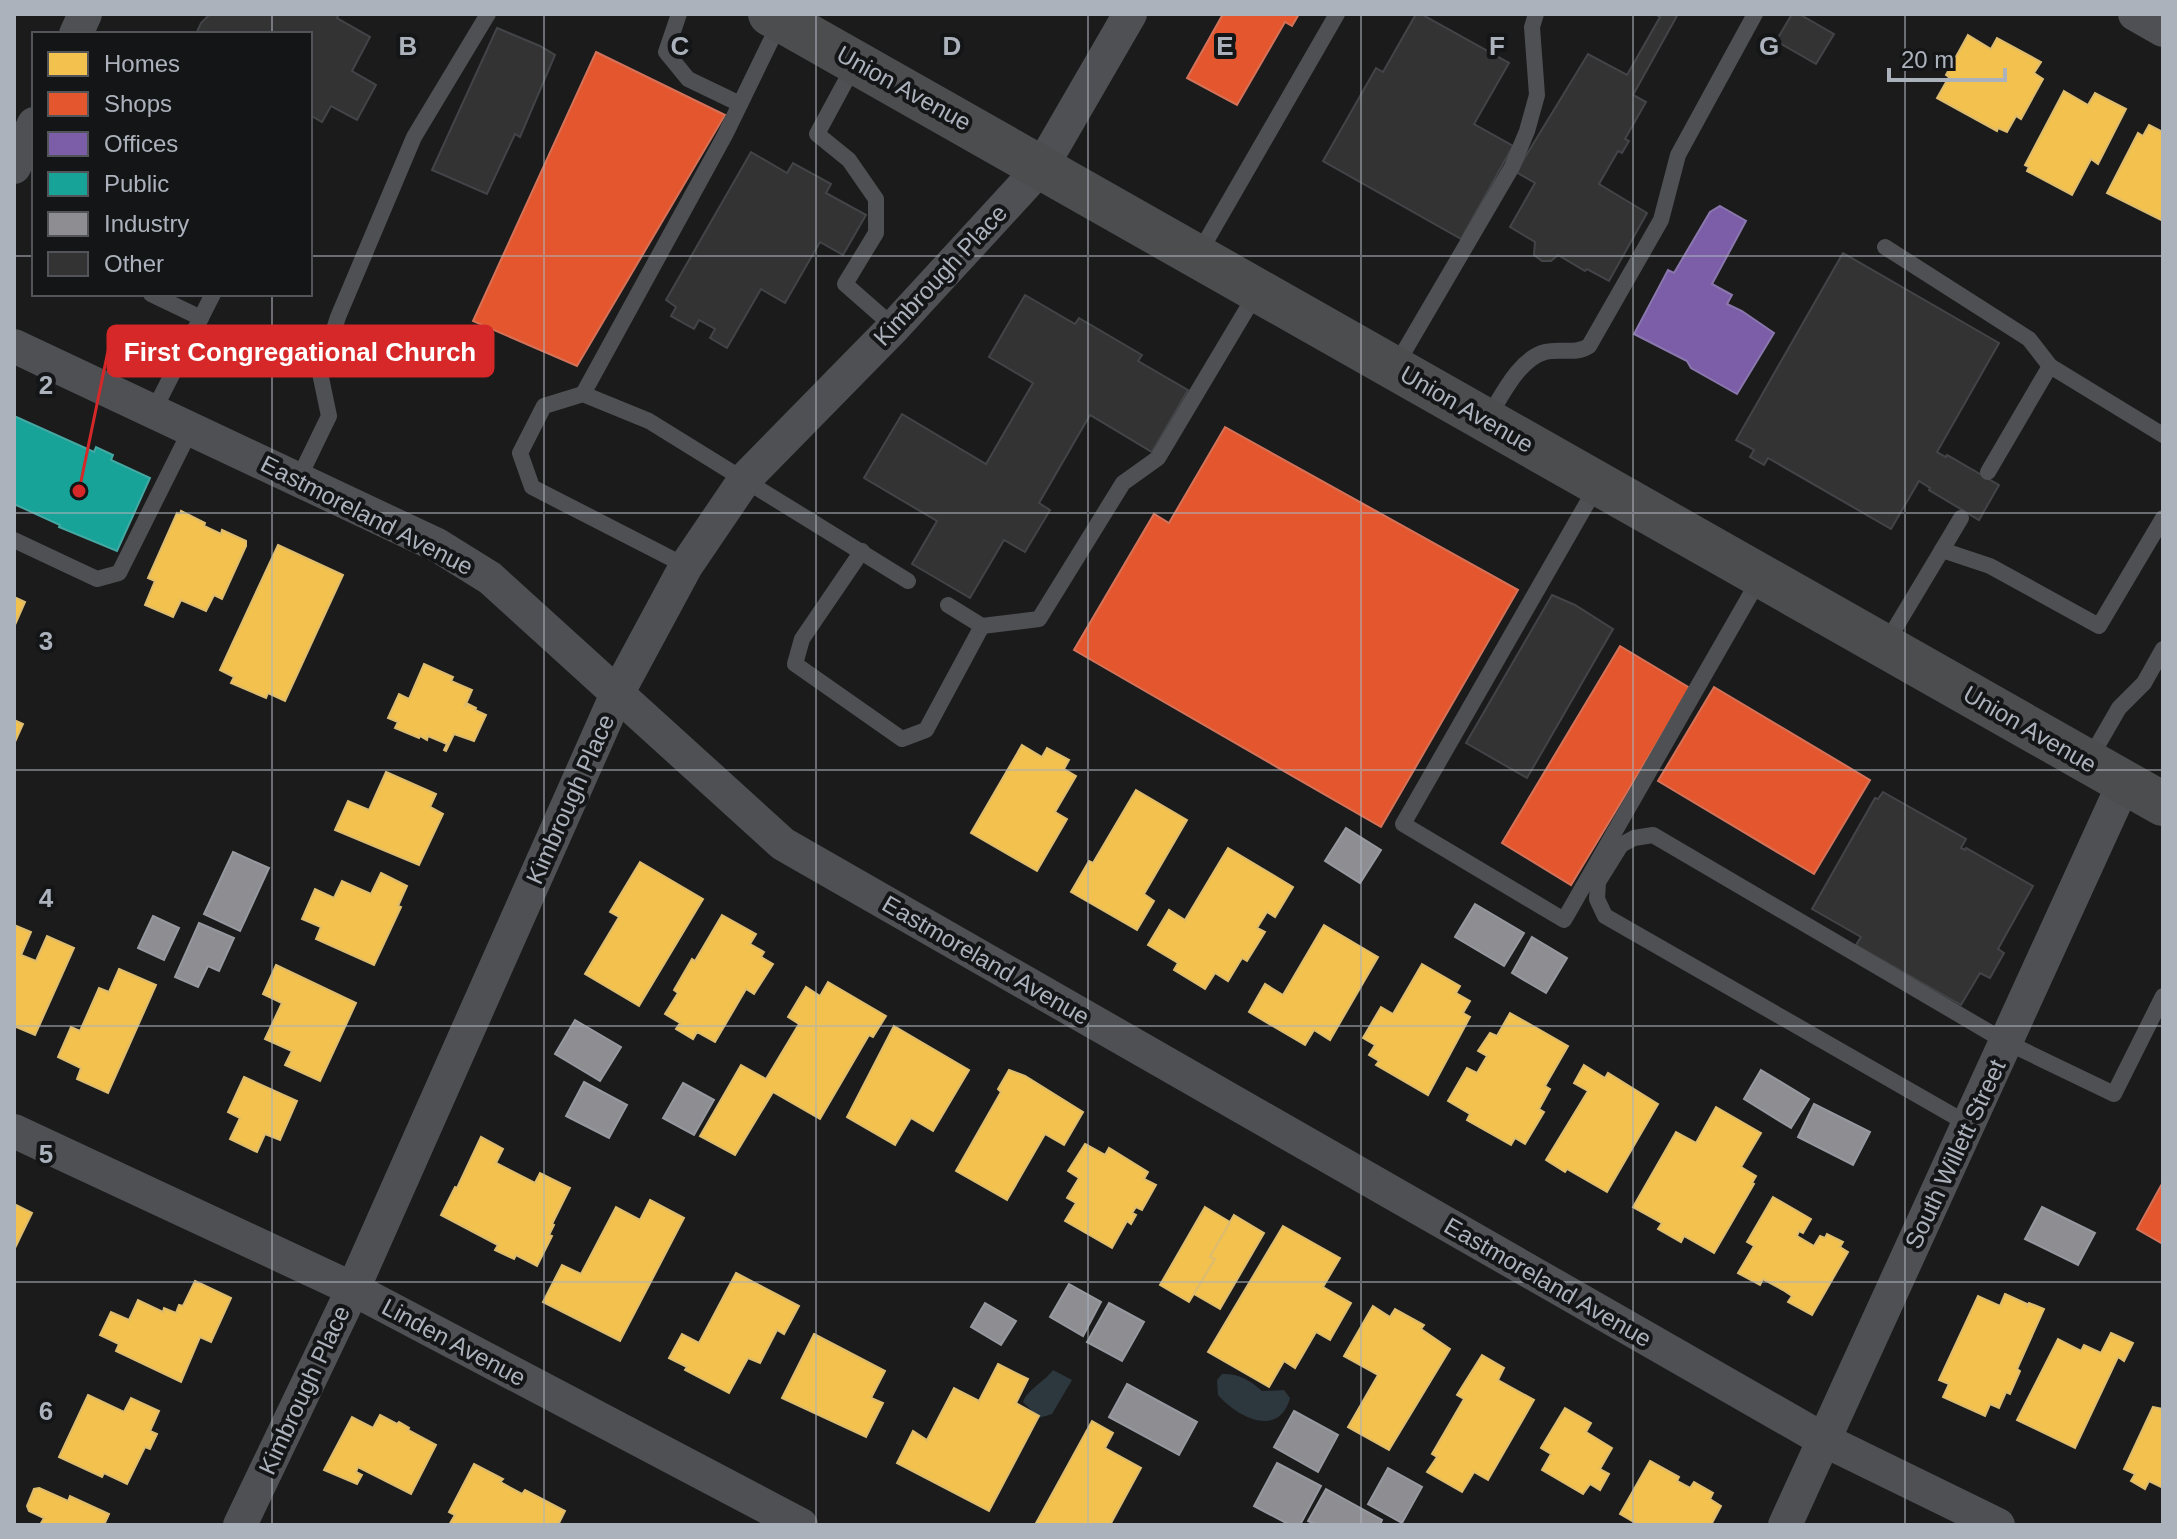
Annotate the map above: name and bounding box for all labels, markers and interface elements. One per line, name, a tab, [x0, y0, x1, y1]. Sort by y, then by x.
text: B	[399, 31, 417, 61]
text: C	[671, 31, 690, 61]
text: D	[943, 31, 961, 61]
text: E	[1216, 31, 1234, 61]
text: F	[1489, 31, 1505, 61]
text: G	[1759, 31, 1779, 61]
legend	[32, 32, 312, 296]
scale bar	[1889, 32, 2005, 82]
street label: Union Avenue	[832, 40, 976, 136]
text: 20 m	[1901, 46, 1954, 73]
text: Homes	[104, 50, 180, 77]
text: Shops	[104, 90, 172, 117]
text: Offices	[104, 130, 178, 157]
text: Public	[104, 170, 169, 197]
street label: Kimbrough Place	[868, 199, 1012, 351]
text: Industry	[104, 210, 189, 237]
text: Other	[104, 250, 164, 277]
callout: First Congregational Church	[108, 326, 493, 376]
text: First Congregational Church	[124, 337, 476, 367]
street label: Union Avenue	[1396, 360, 1538, 458]
text: 2	[39, 370, 53, 400]
street label: Eastmoreland Avenue	[256, 450, 478, 580]
text: 3	[39, 626, 53, 656]
street label: Union Avenue	[1959, 680, 2101, 778]
street label: Kimbrough Place	[520, 710, 620, 888]
text: 4	[39, 883, 54, 913]
street label: Eastmoreland Avenue	[878, 890, 1094, 1030]
street label: South Willett Street	[1899, 1055, 2011, 1253]
text: 5	[39, 1139, 53, 1169]
street label: Eastmoreland Avenue	[1440, 1212, 1656, 1352]
street label: Linden Avenue	[378, 1293, 530, 1391]
street label: Kimbrough Place	[253, 1301, 355, 1479]
text: 6	[39, 1396, 53, 1426]

